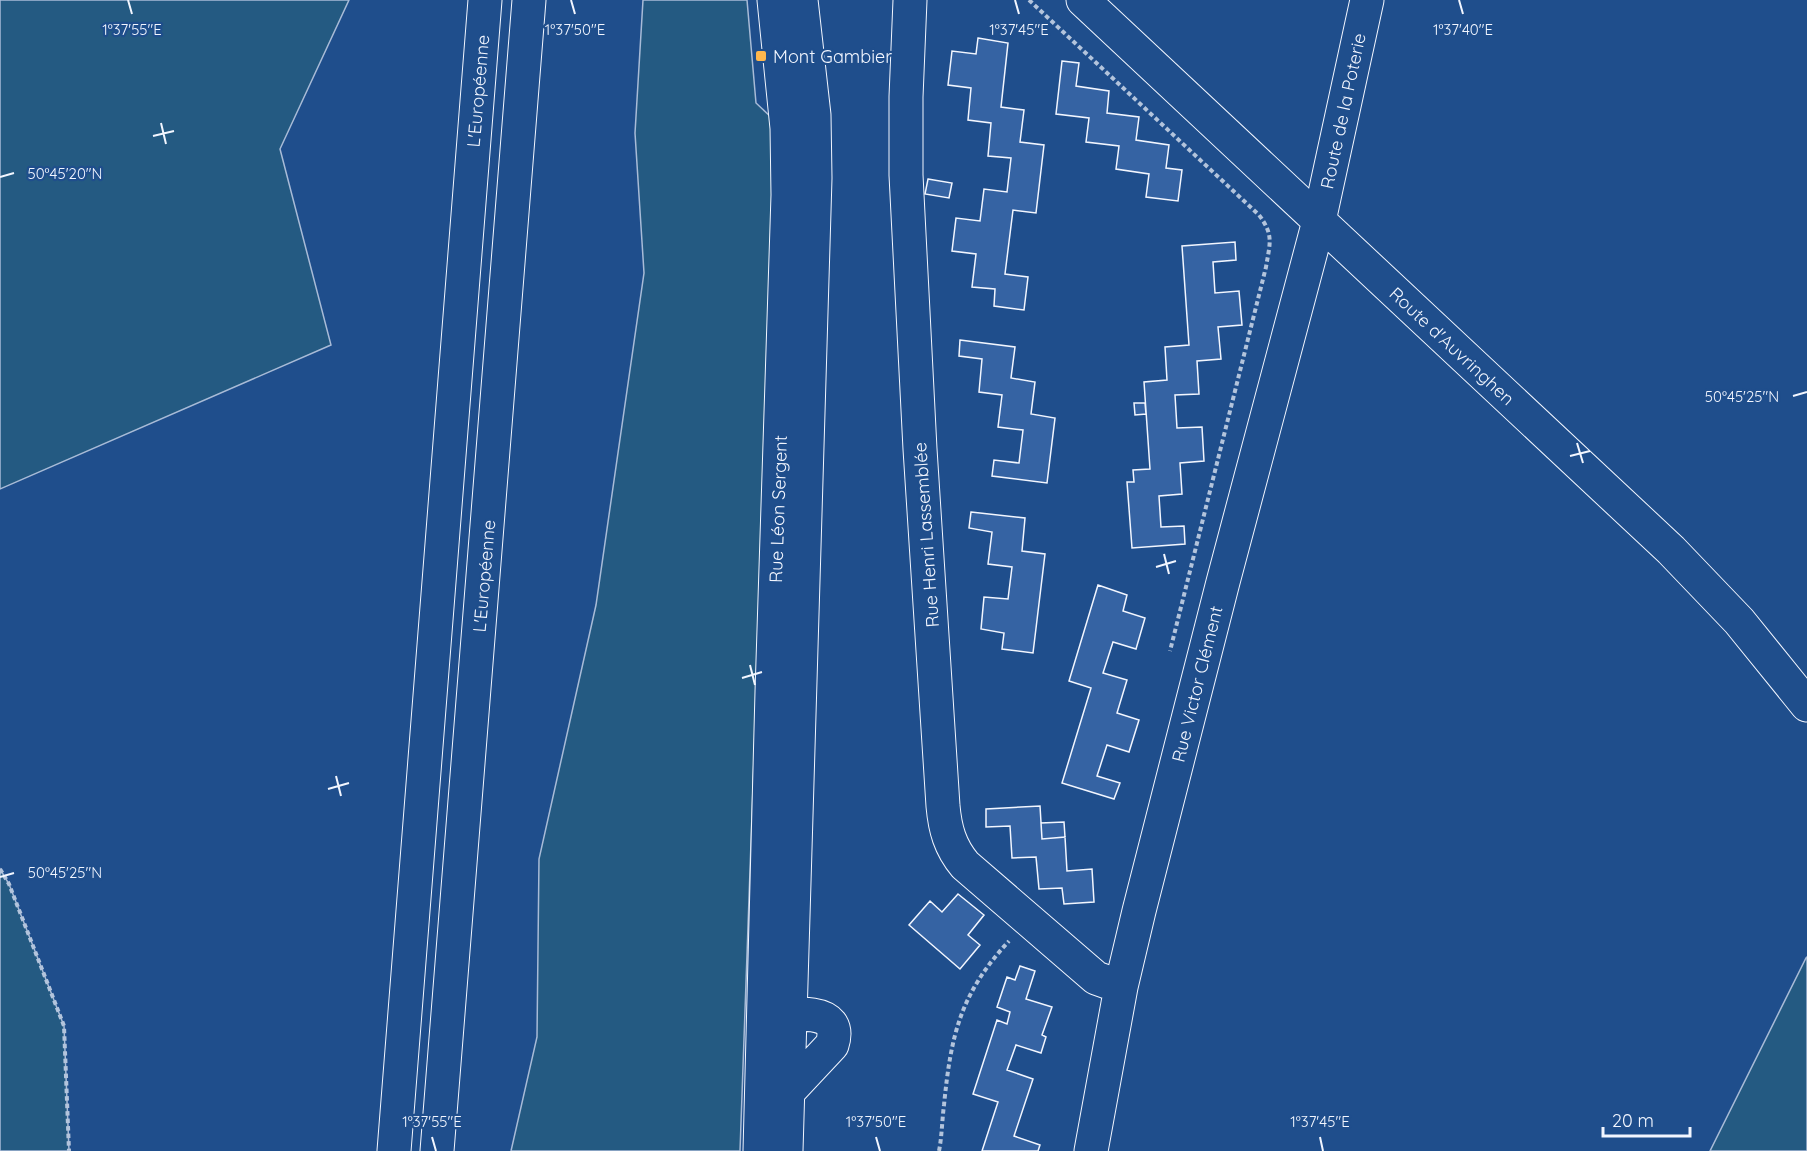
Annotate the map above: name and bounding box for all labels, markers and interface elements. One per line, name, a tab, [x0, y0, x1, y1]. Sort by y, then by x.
text: 1°37'55"E	[102, 20, 162, 39]
text: 1°37'50"E	[545, 20, 605, 39]
text: 1°37'45"E	[989, 20, 1049, 39]
text: 1°37'40"E	[1433, 20, 1493, 39]
street label: Route de la Poterie	[1315, 31, 1371, 191]
street label: L'Européenne	[462, 34, 494, 148]
place label: Mont Gambier	[773, 45, 892, 68]
marker: Mont Gambier	[754, 49, 768, 63]
text: 50°45'20"N	[27, 164, 103, 183]
street label: Route d'Auvringhen	[1385, 282, 1519, 410]
text: 50°45'25"N	[1705, 387, 1779, 406]
street label: Rue Léon Sergent	[764, 435, 792, 583]
street label: Rue Henri Lassemblée	[908, 442, 944, 628]
street label: L'Européenne	[468, 519, 500, 633]
street label: Rue Victor Clément	[1166, 604, 1228, 764]
text: 50°45'25"N	[28, 863, 102, 882]
scale bar	[1603, 1100, 1690, 1138]
text: 20 m	[1612, 1109, 1654, 1132]
text: 1°37'55"E	[402, 1112, 462, 1131]
text: 1°37'50"E	[846, 1112, 906, 1131]
text: 1°37'45"E	[1290, 1112, 1350, 1131]

